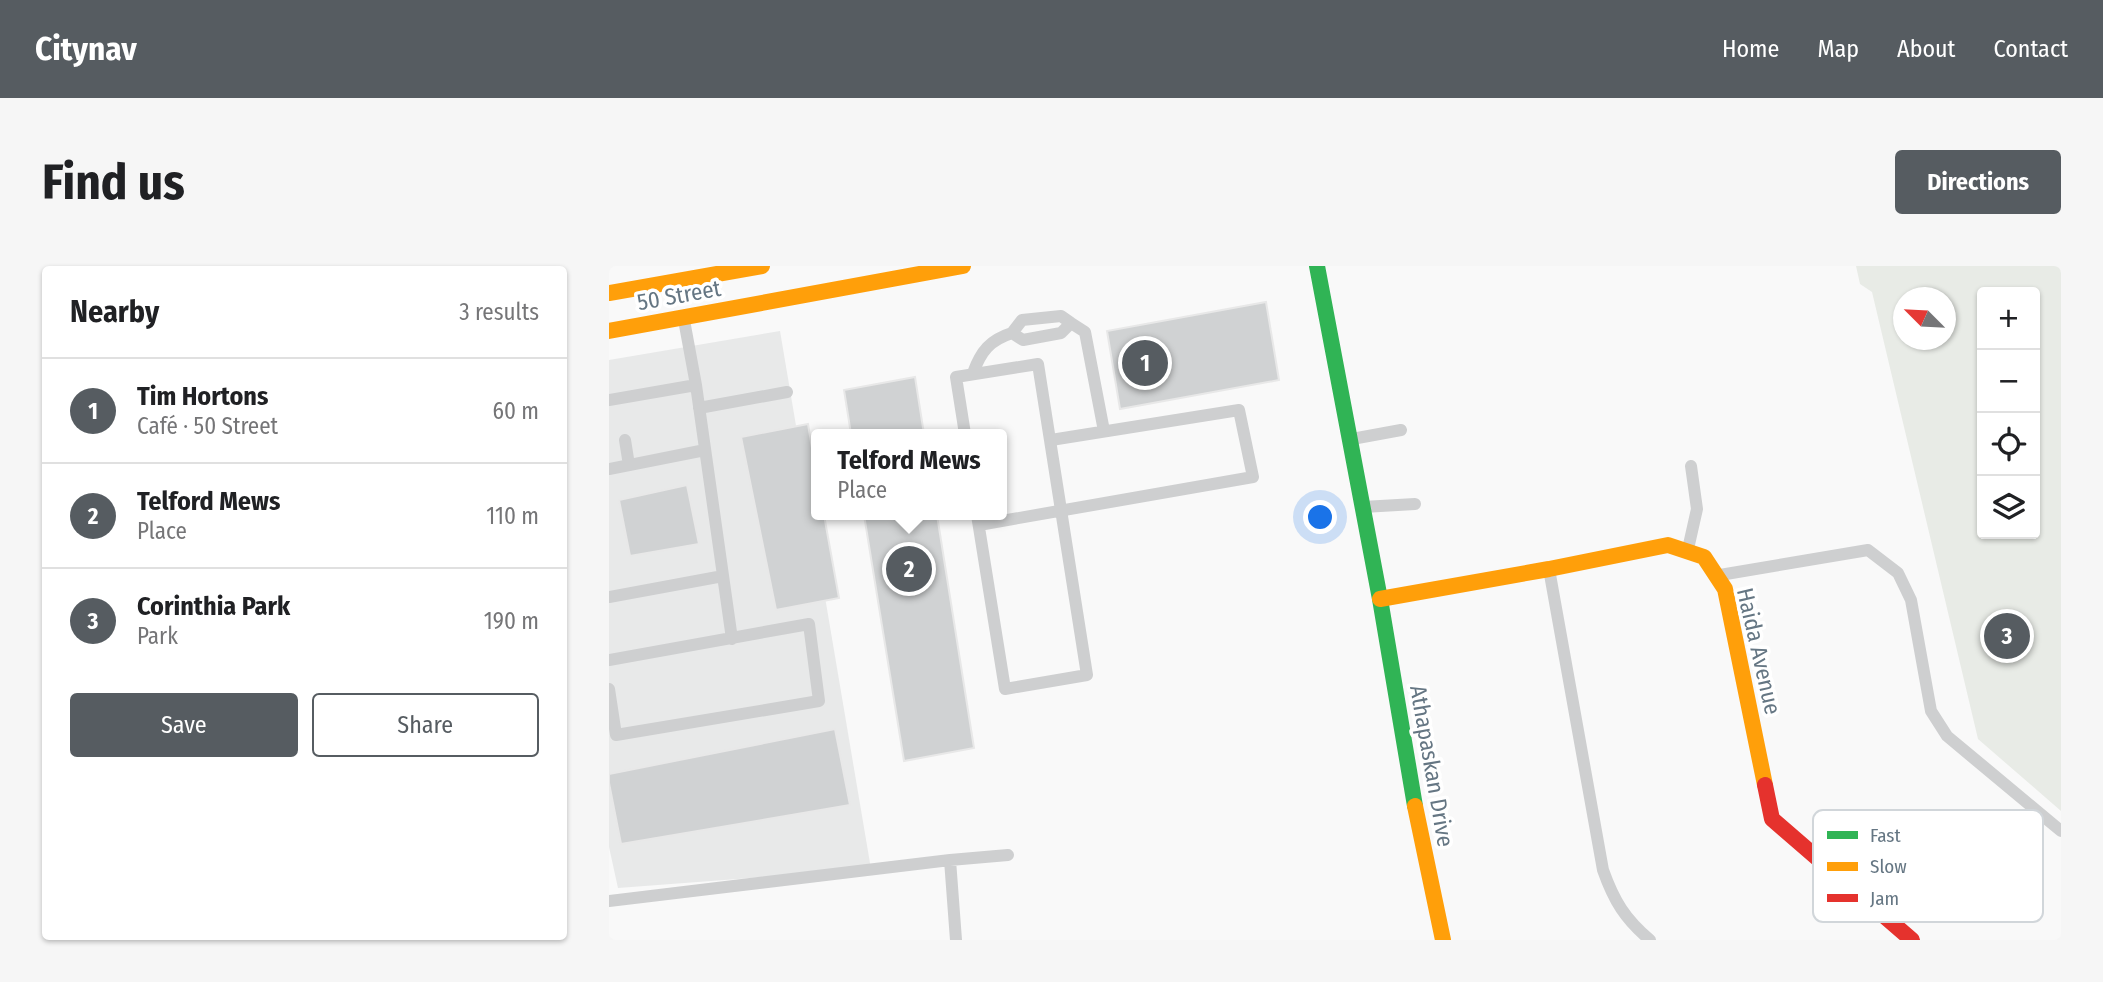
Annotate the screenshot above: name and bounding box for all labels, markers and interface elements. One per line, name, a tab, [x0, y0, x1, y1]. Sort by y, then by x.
text: Citynav	[35, 29, 137, 69]
text: Home	[1722, 35, 1779, 63]
text: Map	[1817, 35, 1859, 63]
text: About	[1897, 35, 1955, 63]
text: Contact	[1993, 35, 2068, 63]
button: Directions	[1895, 150, 2061, 214]
text: Find us	[42, 153, 185, 212]
street label: 50 Street	[635, 274, 724, 316]
north arrow	[1893, 287, 1956, 350]
map controls	[1977, 287, 2040, 539]
button: +	[1977, 287, 2040, 350]
text: Nearby	[70, 294, 159, 330]
text: 3 results	[459, 298, 539, 326]
pin: 1	[1122, 337, 1168, 389]
button: −	[1977, 350, 2040, 413]
text: Tim Hortons	[137, 381, 268, 412]
text: 1	[88, 397, 98, 425]
text: 60 m	[493, 397, 539, 425]
text: Café · 50 Street	[137, 412, 278, 440]
button: locate	[1977, 413, 2040, 476]
popup	[811, 429, 1007, 520]
text: Telford Mews	[837, 445, 981, 476]
text: Place	[837, 476, 887, 504]
button: layers	[1977, 476, 2040, 539]
text: Telford Mews	[137, 486, 280, 517]
your location	[1303, 500, 1337, 534]
text: 2	[88, 502, 98, 530]
text: 110 m	[486, 502, 539, 530]
text: Place	[137, 517, 187, 545]
pin: 2	[886, 543, 932, 595]
street label: Haida Avenue	[1731, 585, 1787, 717]
text: Corinthia Park	[137, 591, 290, 622]
text: 3	[88, 607, 98, 635]
text: 190 m	[484, 607, 539, 635]
pin: 3	[1984, 610, 2030, 662]
text: Park	[137, 622, 178, 650]
street label: Athapaskan Drive	[1404, 683, 1460, 849]
button: Save	[70, 693, 298, 757]
button: Share	[312, 693, 539, 757]
legend	[1813, 810, 2043, 922]
text: Fast	[1870, 824, 1901, 847]
text: Slow	[1870, 855, 1907, 878]
text: Jam	[1870, 887, 1899, 910]

